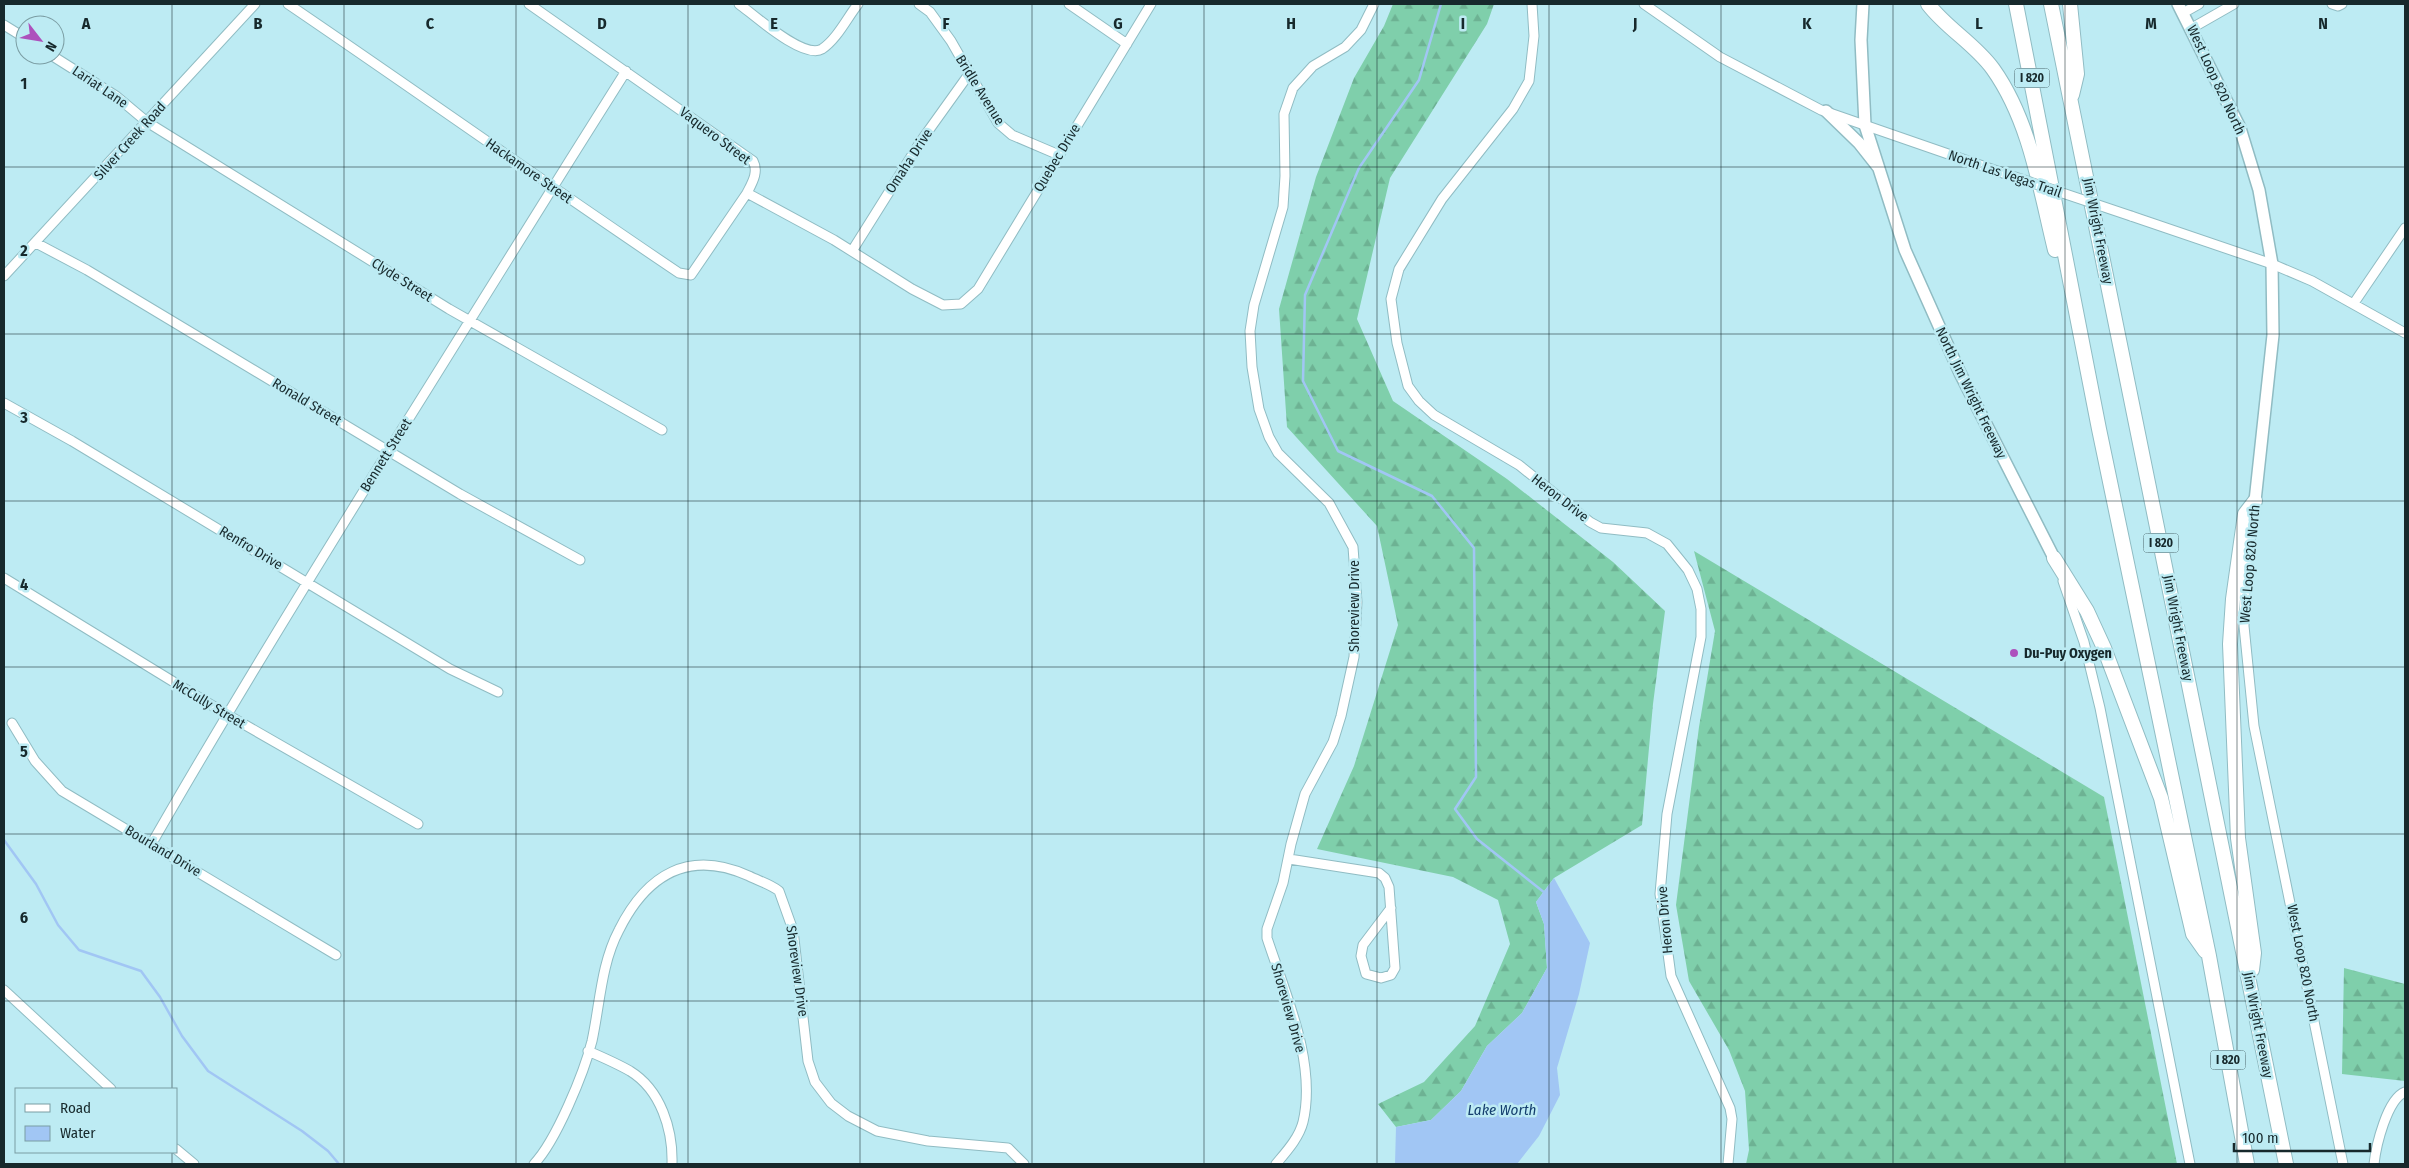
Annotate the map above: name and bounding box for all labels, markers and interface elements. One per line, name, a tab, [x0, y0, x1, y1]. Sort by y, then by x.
text: A	[81, 14, 91, 33]
text: B	[254, 14, 263, 33]
text: C	[426, 14, 435, 33]
text: D	[597, 14, 607, 33]
text: E	[770, 14, 778, 33]
text: F	[942, 14, 950, 33]
text: G	[1113, 14, 1123, 33]
text: H	[1286, 14, 1296, 33]
text: I	[1461, 14, 1465, 33]
text: J	[1632, 14, 1637, 33]
text: K	[1802, 14, 1812, 33]
text: L	[1975, 14, 1983, 33]
text: M	[2145, 14, 2157, 33]
text: N	[2318, 14, 2328, 33]
north arrow	[15, 15, 65, 65]
street label: West Loop 820 North	[2183, 23, 2249, 137]
text: N	[41, 38, 60, 54]
street label: Bridle Avenue	[952, 52, 1008, 128]
street label: Lariat Lane	[69, 62, 131, 112]
road number: I 820	[2014, 68, 2050, 88]
text: 1	[21, 74, 27, 93]
street label: Silver Creek Road	[90, 98, 170, 184]
street label: Vaquero Street	[676, 104, 754, 169]
street label: Quebec Drive	[1030, 121, 1084, 195]
street label: Omaha Drive	[882, 125, 936, 196]
street label: Hackamore Street	[482, 135, 576, 207]
street label: North Las Vegas Trail	[1946, 147, 2064, 201]
street label: Jim Wright Freeway	[2079, 176, 2117, 286]
text: 2	[19, 241, 28, 260]
street label: Clyde Street	[368, 255, 436, 306]
street label: North Jim Wright Freeway	[1932, 325, 2011, 462]
street label: Ronald Street	[269, 375, 345, 430]
text: 3	[19, 408, 28, 427]
street label: Bennett Street	[357, 415, 415, 495]
street label: Heron Drive	[1528, 470, 1592, 526]
street label: West Loop 820 North	[2236, 504, 2264, 624]
street label: Renfro Drive	[216, 522, 286, 574]
road number: I 820	[2144, 534, 2178, 552]
street label: Shoreview Drive	[1346, 560, 1363, 652]
street label: Jim Wright Freeway	[2159, 573, 2197, 683]
text: 4	[20, 575, 28, 594]
place label: Du-Puy Oxygen	[2024, 645, 2112, 662]
marker: Du-Puy Oxygen	[2008, 647, 2020, 659]
street label: McCully Street	[170, 676, 249, 732]
text: 5	[20, 742, 28, 761]
street label: Bourland Drive	[122, 822, 204, 880]
street label: Heron Drive	[1654, 886, 1676, 954]
street label: West Loop 820 North	[2283, 903, 2323, 1023]
text: 6	[20, 908, 28, 927]
street label: Shoreview Drive	[782, 924, 812, 1018]
street label: Shoreview Drive	[1267, 962, 1309, 1055]
street label: Jim Wright Freeway	[2239, 970, 2277, 1080]
road number: I 820	[2210, 1050, 2246, 1070]
legend	[15, 1088, 178, 1153]
text: Road	[60, 1099, 91, 1117]
water label: Lake Worth	[1468, 1101, 1536, 1119]
scale bar	[2234, 1120, 2370, 1152]
text: Water	[60, 1124, 96, 1142]
text: 100 m	[2242, 1129, 2279, 1147]

